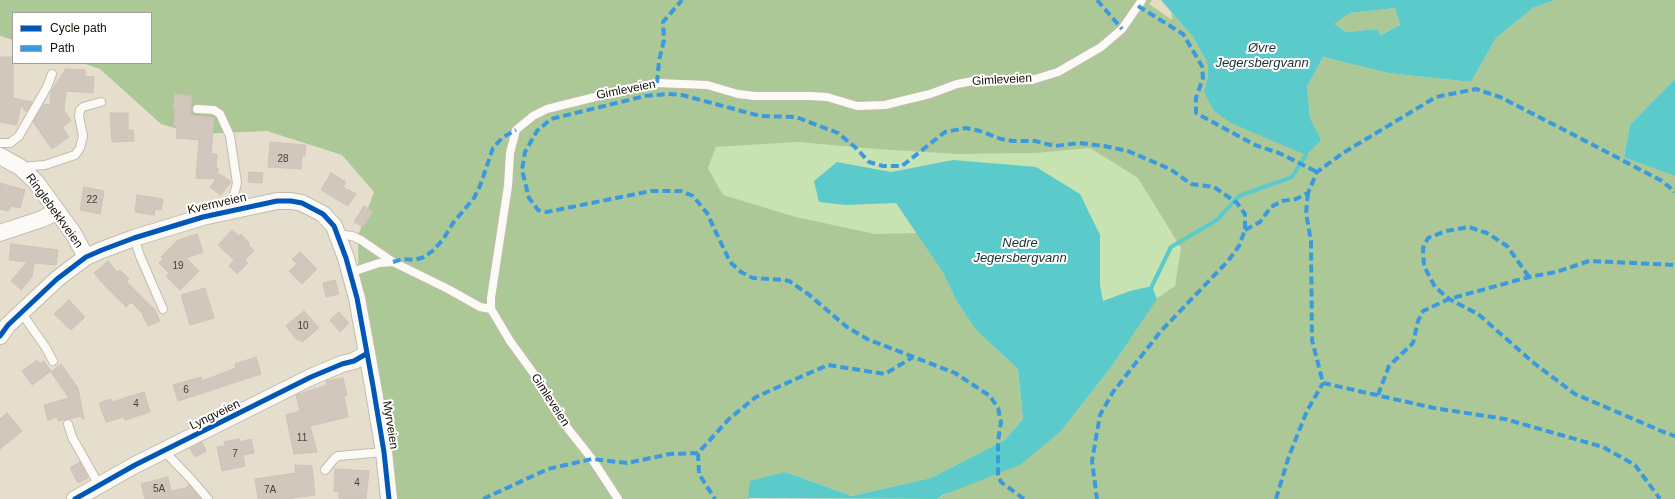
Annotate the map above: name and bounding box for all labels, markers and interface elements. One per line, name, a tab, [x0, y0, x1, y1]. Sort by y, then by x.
legend	[12, 12, 152, 64]
text: Cycle path	[50, 21, 107, 35]
water label: Øvre Jegersbergvann	[1215, 40, 1309, 71]
text: Path	[50, 41, 75, 55]
street label: Gimleveien	[972, 71, 1032, 89]
street label: Gimleveien	[595, 77, 657, 103]
house number: 28	[277, 153, 289, 165]
street label: Ringlebekkveien	[22, 171, 86, 251]
street label: Kvernveien	[186, 190, 248, 218]
house number: 22	[86, 194, 98, 206]
water label: Nedre Jegersbergvann	[973, 235, 1067, 266]
house number: 19	[172, 260, 184, 272]
house number: 10	[297, 320, 309, 332]
street label: Gimleveien	[528, 371, 572, 429]
house number: 6	[183, 384, 189, 396]
street label: Lyngveien	[187, 397, 243, 433]
house number: 4	[133, 398, 139, 410]
street label: Myrveien	[379, 400, 401, 450]
house number: 11	[297, 432, 307, 444]
house number: 7	[232, 448, 238, 460]
house number: 4	[354, 477, 360, 489]
house number: 5A	[153, 483, 165, 495]
house number: 7A	[264, 484, 276, 496]

